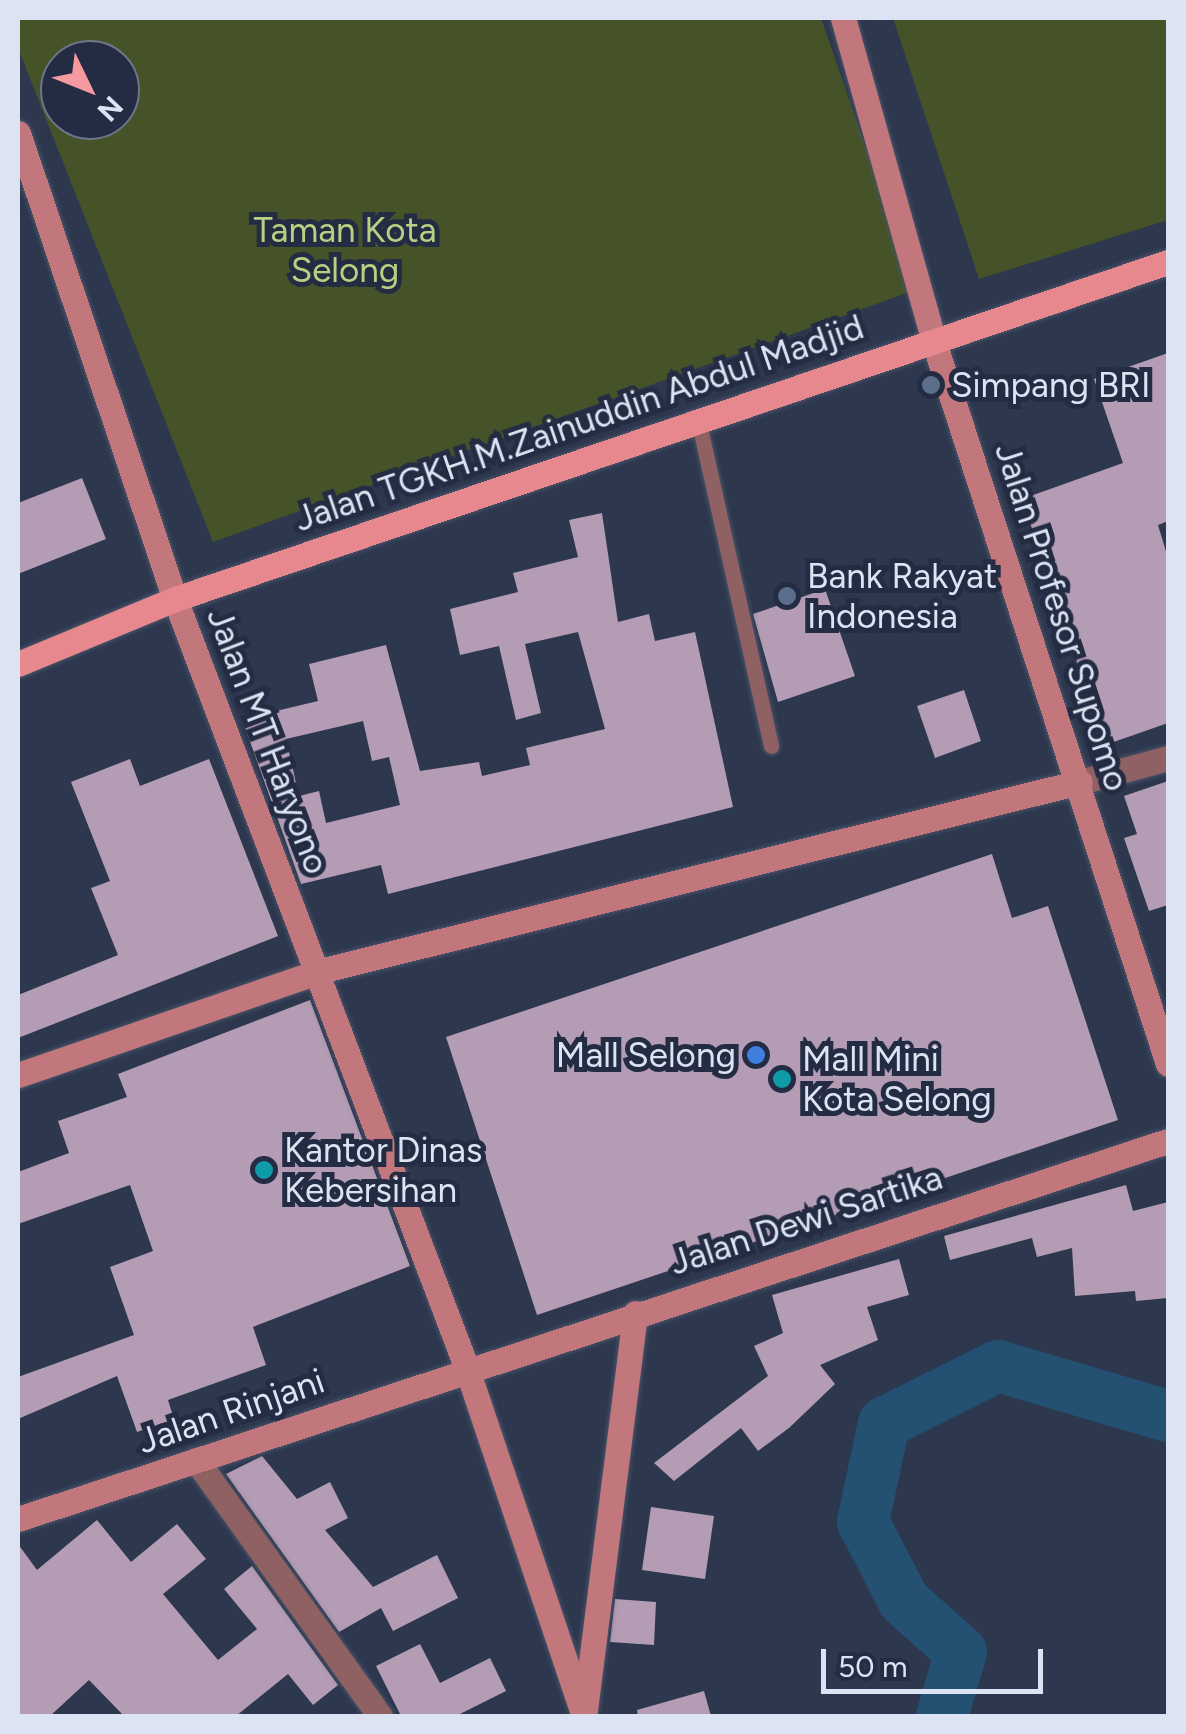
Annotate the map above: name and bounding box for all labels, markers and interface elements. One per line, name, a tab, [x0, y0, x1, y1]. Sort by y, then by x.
north arrow	[40, 40, 140, 140]
text: N	[91, 90, 130, 129]
park label: Taman Kota Selong	[253, 209, 437, 291]
street label: Jalan TGKH.M.Zainuddin Abdul Madjid	[289, 306, 869, 540]
place label: Simpang BRI	[951, 364, 1150, 406]
marker: Simpang BRI	[920, 374, 942, 396]
street label: Jalan Profesor Supomo	[986, 438, 1138, 796]
place label: Bank Rakyat Indonesia	[807, 555, 997, 637]
marker: Bank Rakyat Indonesia	[776, 585, 798, 607]
street label: Jalan MT Haryono	[198, 602, 338, 880]
place label: Mall Selong	[556, 1034, 736, 1076]
place label: Mall Mini Kota Selong	[802, 1038, 992, 1120]
marker: Mall Selong	[745, 1044, 767, 1066]
marker: Mall Mini Kota Selong	[771, 1068, 793, 1090]
place label: Kantor Dinas Kebersihan	[284, 1129, 482, 1211]
street label: Jalan Dewi Sartika	[665, 1156, 947, 1284]
marker: Kantor Dinas Kebersihan	[253, 1159, 275, 1181]
street label: Jalan Rinjani	[132, 1360, 330, 1462]
scale bar	[826, 1629, 1048, 1691]
text: 50 m	[838, 1648, 907, 1685]

